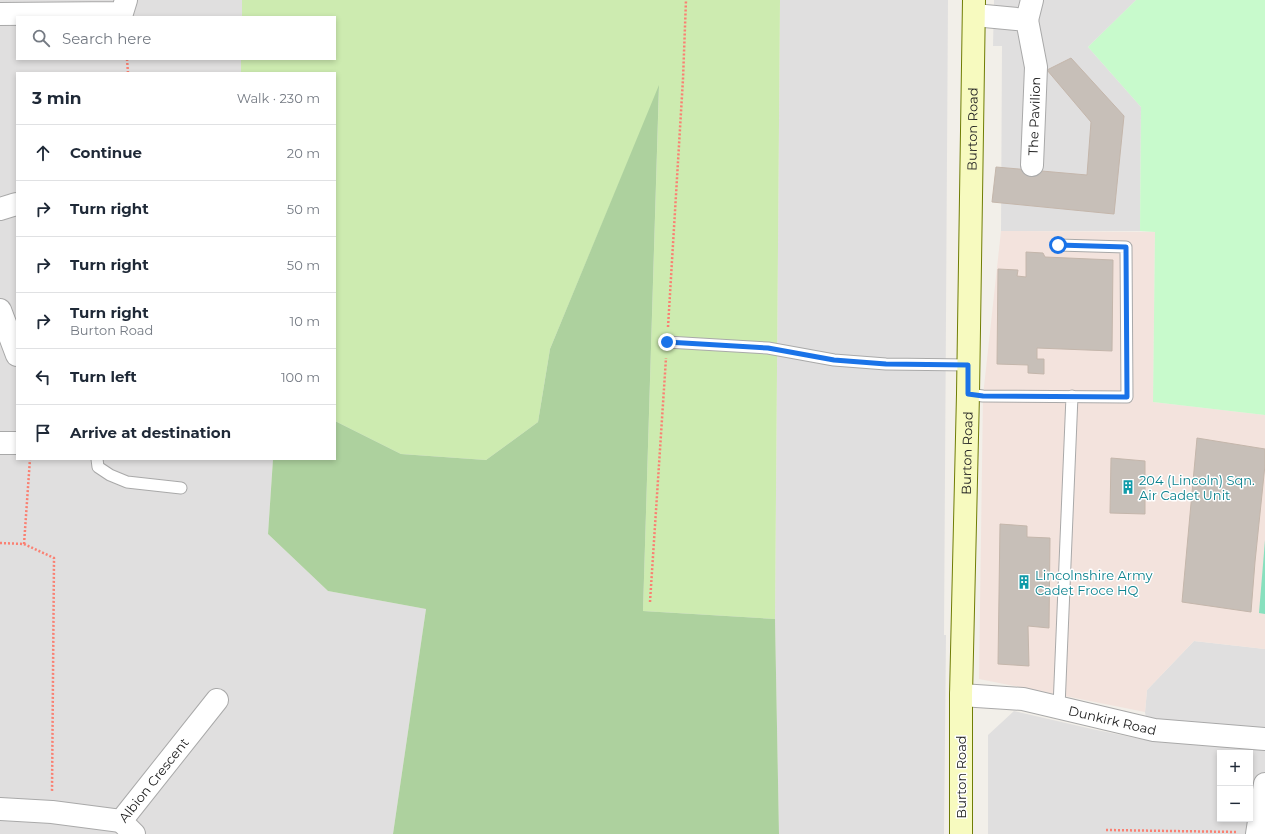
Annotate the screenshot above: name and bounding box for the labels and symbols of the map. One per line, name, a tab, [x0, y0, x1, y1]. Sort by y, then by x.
street label: The Pavilion	[1025, 76, 1043, 156]
street label: Burton Road	[963, 87, 981, 171]
route start	[1049, 236, 1067, 254]
route end	[658, 333, 676, 351]
street label: Burton Road	[958, 411, 976, 495]
place label: 204 (Lincoln) Sqn. Air Cadet Unit	[1139, 472, 1255, 503]
building icon: 204 (Lincoln) Sqn. Air Cadet Unit	[1120, 479, 1136, 495]
place label: Lincolnshire Army Cadet Froce HQ	[1035, 567, 1153, 598]
building icon: Lincolnshire Army Cadet Froce HQ	[1016, 574, 1032, 590]
street label: Dunkirk Road	[1067, 702, 1158, 738]
street label: Albion Crescent	[115, 735, 192, 825]
street label: Burton Road	[953, 735, 969, 819]

